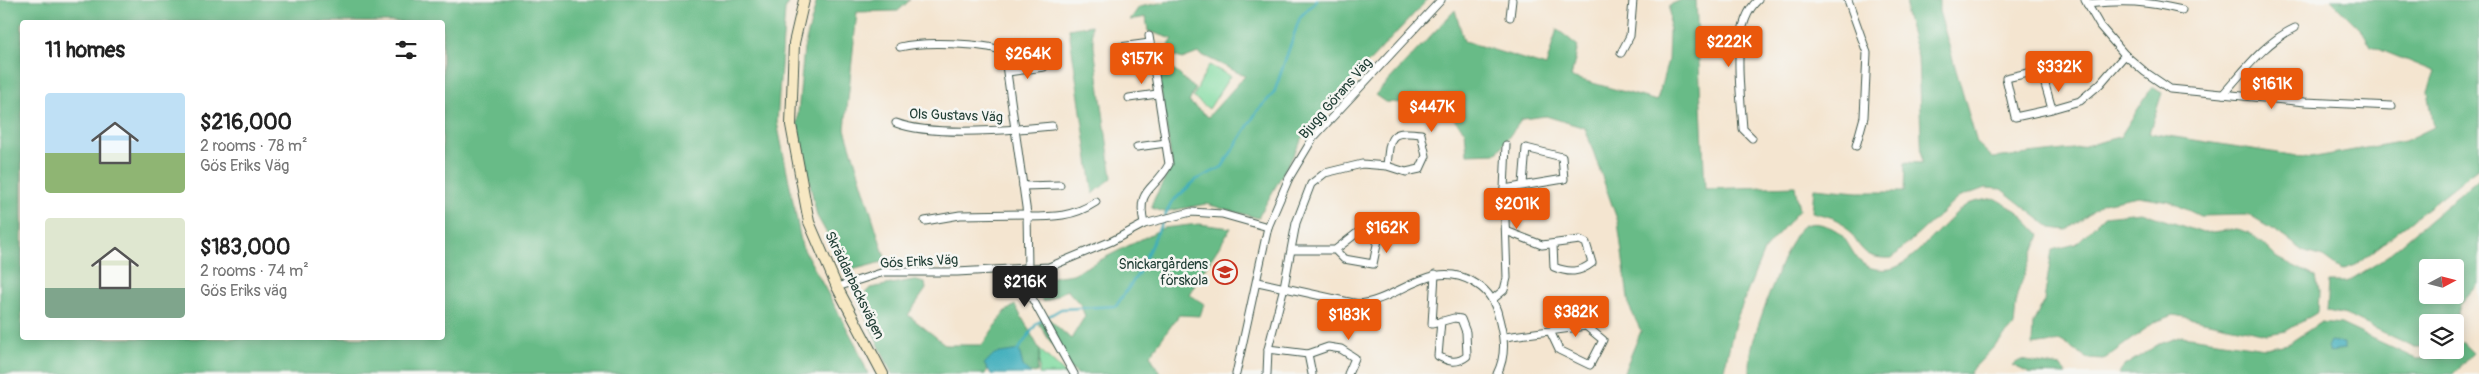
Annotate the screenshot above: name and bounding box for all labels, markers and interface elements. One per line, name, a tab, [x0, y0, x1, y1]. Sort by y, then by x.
pin: $222K	[1694, 26, 1764, 68]
text: $222K	[1706, 32, 1752, 52]
icon: filters	[392, 36, 420, 64]
text: 11 homes	[45, 37, 125, 64]
pin: $264K	[993, 38, 1063, 80]
pin: $157K	[1107, 42, 1177, 85]
text: $264K	[1005, 44, 1051, 64]
text: $157K	[1121, 49, 1163, 69]
pin: $332K	[2024, 51, 2094, 93]
street label: Bjugg Görans Väg	[1295, 54, 1375, 142]
text: $332K	[2036, 57, 2082, 77]
pin: $161K	[2237, 68, 2307, 110]
text: $161K	[2252, 74, 2292, 94]
pin: $447K	[1397, 90, 1467, 133]
text: $447K	[1409, 97, 1455, 117]
street label: Ols Gustavs Väg	[909, 105, 1003, 126]
text: $216,000	[200, 109, 292, 136]
icon: home	[85, 113, 145, 173]
text: 2 rooms · 78 m²	[200, 136, 307, 156]
text: Gös Eriks Väg	[200, 156, 289, 176]
pin: $201K	[1482, 188, 1552, 230]
text: $201K	[1495, 194, 1539, 214]
pin: $162K	[1352, 212, 1422, 254]
text: $162K	[1366, 218, 1408, 238]
street label: Skräddarbacksvägen	[821, 228, 888, 342]
text: $183,000	[200, 234, 290, 261]
icon: home	[85, 238, 145, 298]
street label: Gös Eriks Väg	[880, 251, 959, 272]
place label: Snickargårdens förskola	[1118, 256, 1209, 289]
school or university icon: Snickargårdens förskola	[1212, 259, 1238, 285]
north arrow	[2419, 259, 2464, 304]
map controls	[2419, 259, 2464, 359]
text: 2 rooms · 74 m²	[200, 261, 309, 281]
pin: $216K	[990, 266, 1060, 308]
text: $216K	[1004, 272, 1046, 292]
text: Gös Eriks väg	[200, 281, 287, 301]
pin: $382K	[1541, 296, 1611, 338]
pin: $183K	[1314, 298, 1384, 341]
text: $382K	[1554, 302, 1598, 322]
text: $183K	[1328, 305, 1370, 325]
button: layers	[2419, 314, 2464, 359]

